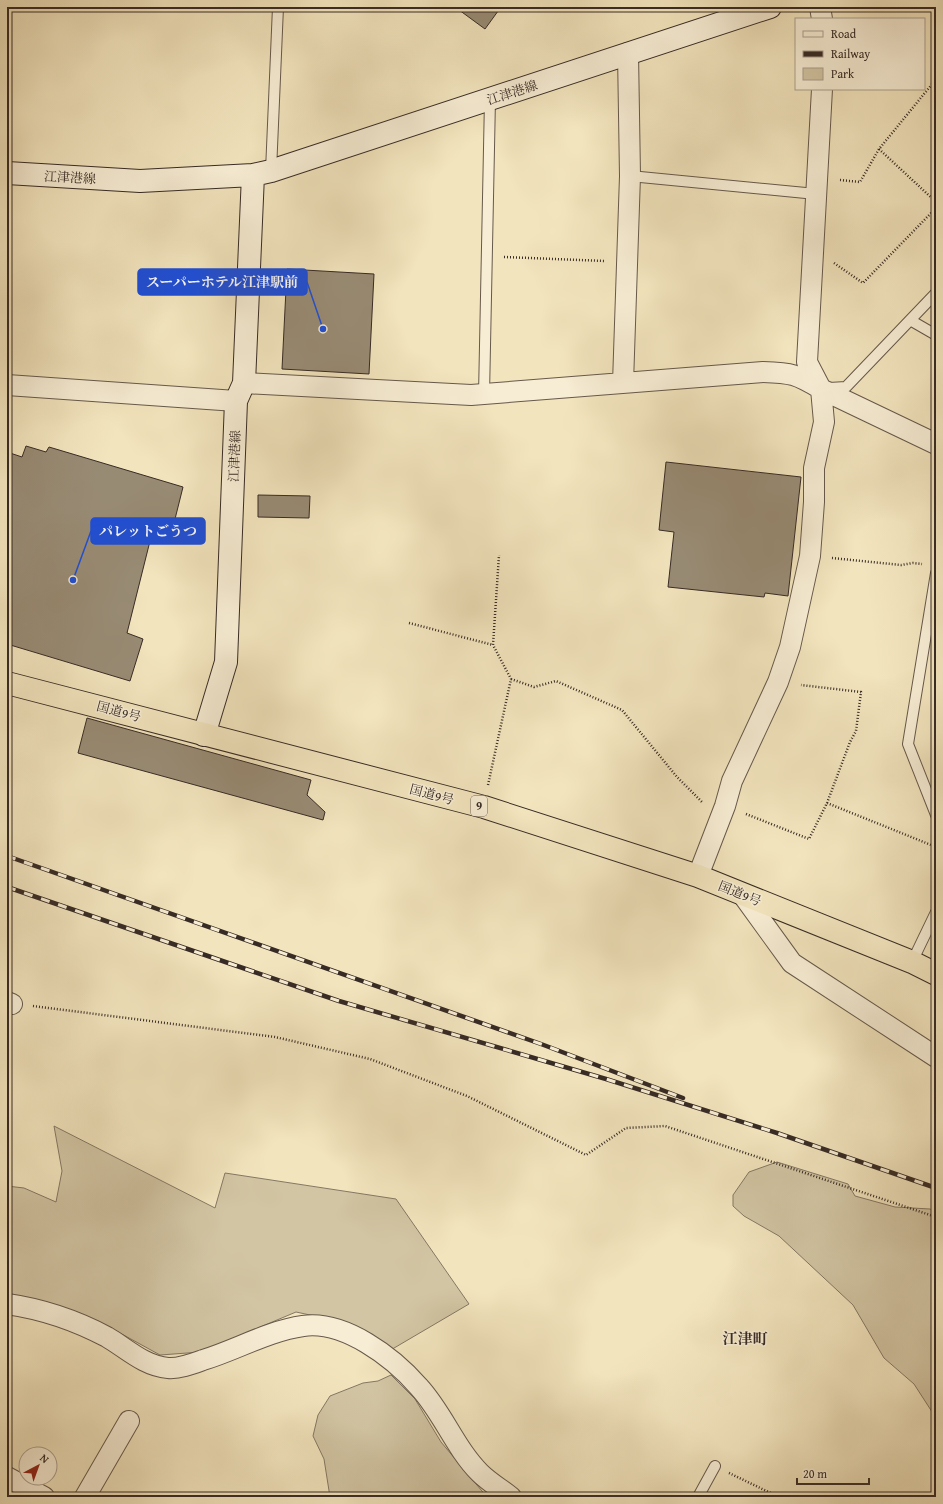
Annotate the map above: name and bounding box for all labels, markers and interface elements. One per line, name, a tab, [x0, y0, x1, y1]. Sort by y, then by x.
legend	[795, 18, 925, 90]
text: Road	[831, 25, 857, 42]
text: Railway	[831, 45, 870, 62]
text: Park	[831, 65, 855, 82]
street label: 江津港線	[484, 75, 540, 110]
street label: 江津港線	[44, 167, 96, 188]
callout: スーパーホテル江津駅前	[138, 269, 307, 295]
text: スーパーホテル江津駅前	[146, 272, 298, 292]
street label: 江津港線	[224, 430, 245, 482]
callout: パレットごうつ	[91, 518, 205, 544]
text: パレットごうつ	[99, 521, 197, 541]
street label: 国道9号	[95, 696, 143, 727]
street label: 国道9号	[408, 779, 456, 810]
road number: 9	[471, 796, 487, 816]
street label: 国道9号	[715, 876, 764, 911]
district label: 江津町	[722, 1328, 768, 1349]
north arrow	[18, 1446, 58, 1486]
text: N	[37, 1450, 53, 1467]
scale bar	[797, 1460, 869, 1486]
text: 20 m	[803, 1465, 827, 1482]

